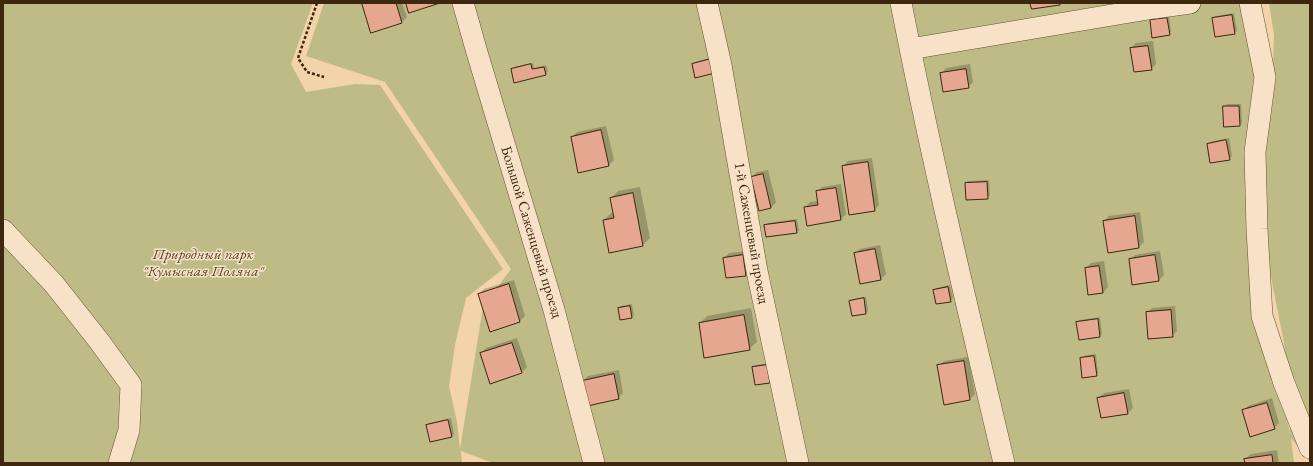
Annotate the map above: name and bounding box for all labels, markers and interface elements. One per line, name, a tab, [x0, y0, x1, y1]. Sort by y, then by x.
street label: Большой Саженцевый проезд	[496, 144, 566, 320]
street label: 1-й Саженцевый проезд	[730, 161, 772, 305]
park label: Природный парк "Кумысная Поляна"	[143, 246, 263, 281]

